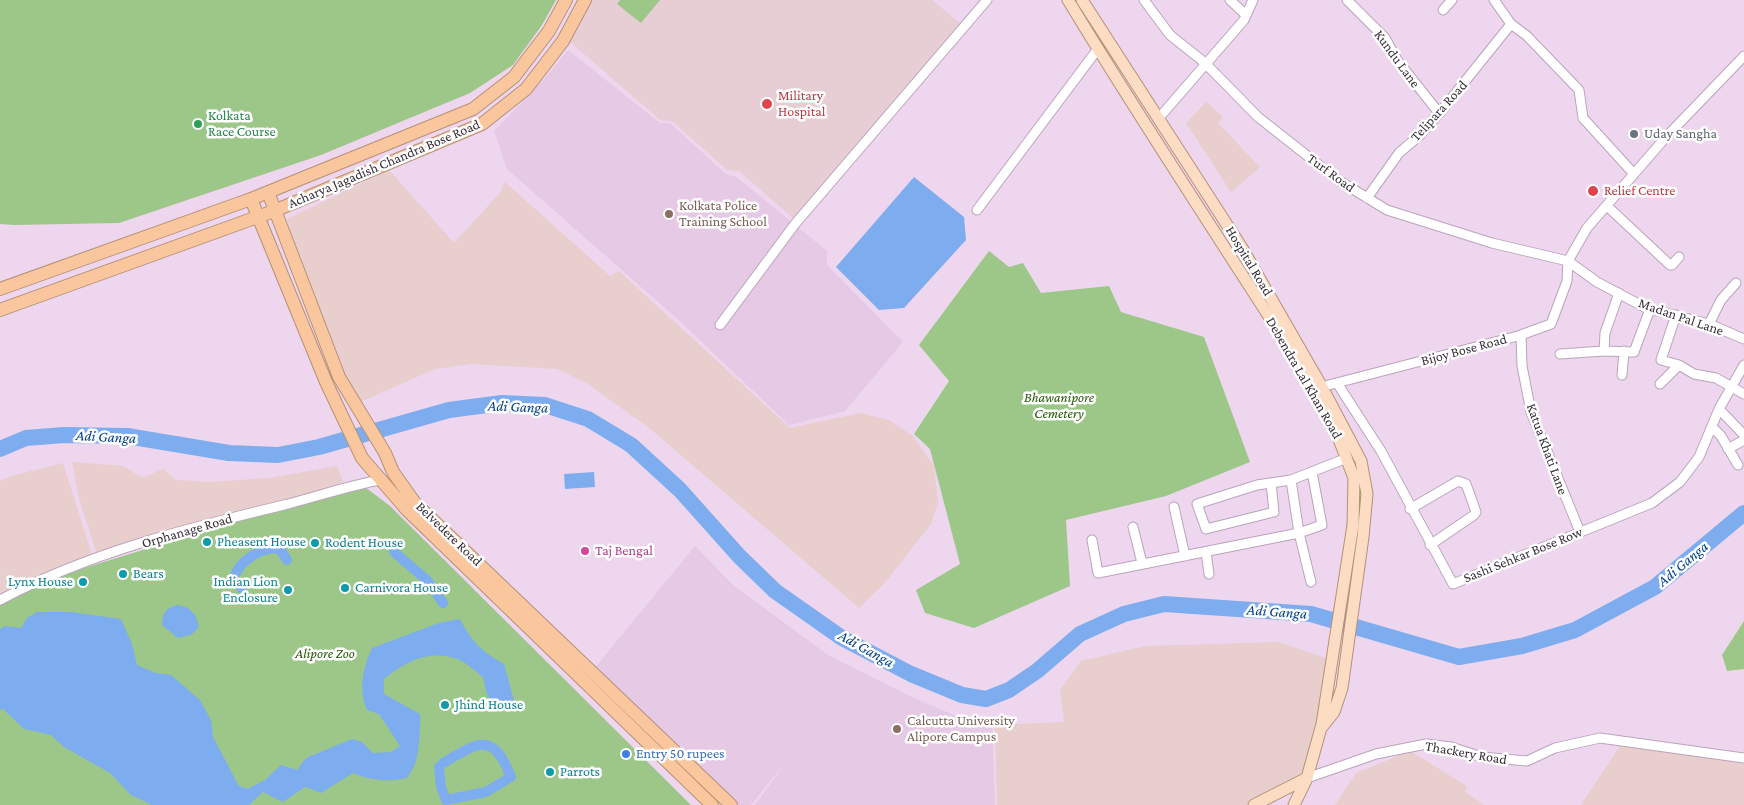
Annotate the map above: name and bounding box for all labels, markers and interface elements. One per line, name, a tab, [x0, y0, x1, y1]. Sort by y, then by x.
street label: Kundu Lane	[1370, 27, 1424, 91]
street label: Telipara Road	[1407, 77, 1471, 145]
place label: Military Hospital	[778, 88, 825, 120]
marker: Military Hospital	[760, 97, 774, 111]
place label: Kolkata Race Course	[208, 108, 276, 140]
street label: Acharya Jagadish Chandra Bose Road	[286, 116, 482, 212]
marker: Kolkata Race Course	[192, 118, 204, 130]
place label: Uday Sangha	[1644, 126, 1717, 142]
marker: Uday Sangha	[1628, 128, 1640, 140]
street label: Turf Road	[1304, 150, 1358, 196]
place label: Relief Centre	[1604, 183, 1675, 199]
marker: Relief Centre	[1586, 184, 1600, 198]
place label: Kolkata Police Training School	[679, 198, 767, 230]
marker: Kolkata Police Training School	[663, 208, 675, 220]
street label: Hospital Road	[1222, 223, 1276, 299]
street label: Madan Pal Lane	[1636, 295, 1726, 339]
street label: Debendra Lal Khan Road	[1262, 314, 1346, 442]
street label: Bijoy Bose Road	[1419, 330, 1509, 370]
park label: Bhawanipore Cemetery	[1024, 390, 1094, 422]
water label: Adi Ganga	[488, 397, 548, 417]
street label: Katua Khati Lane	[1523, 401, 1571, 497]
water label: Adi Ganga	[75, 426, 137, 448]
street label: Belvedere Road	[412, 498, 486, 570]
street label: Orphanage Road	[140, 510, 234, 552]
street label: Sashi Sehkar Bose Row	[1461, 523, 1585, 587]
place label: Pheasent House	[217, 534, 306, 550]
place label: Rodent House	[325, 535, 403, 551]
marker: Pheasent House	[201, 536, 213, 548]
marker: Rodent House	[309, 537, 321, 549]
water label: Adi Ganga	[1654, 538, 1712, 590]
place label: Taj Bengal	[595, 543, 653, 559]
marker: Taj Bengal	[579, 545, 591, 557]
place label: Bears	[133, 566, 164, 582]
marker: Bears	[117, 568, 129, 580]
place label: Lynx House	[8, 574, 73, 590]
place label: Indian Lion Enclosure	[213, 574, 278, 606]
marker: Lynx House	[77, 576, 89, 588]
place label: Carnivora House	[355, 580, 448, 596]
marker: Carnivora House	[339, 582, 351, 594]
marker: Indian Lion Enclosure	[282, 584, 294, 596]
water label: Adi Ganga	[1246, 601, 1308, 623]
water label: Adi Ganga	[835, 627, 897, 671]
park label: Alipore Zoo	[295, 646, 355, 662]
place label: Jhind House	[455, 697, 523, 713]
marker: Jhind House	[439, 699, 451, 711]
place label: Calcutta University Alipore Campus	[907, 713, 1015, 746]
marker: Calcutta University Alipore Campus	[891, 723, 903, 735]
street label: Thackery Road	[1424, 738, 1508, 768]
place label: Entry 50 rupees	[636, 746, 725, 762]
marker: Entry 50 rupees	[620, 748, 632, 760]
place label: Parrots	[560, 764, 600, 780]
marker: Parrots	[544, 766, 556, 778]

